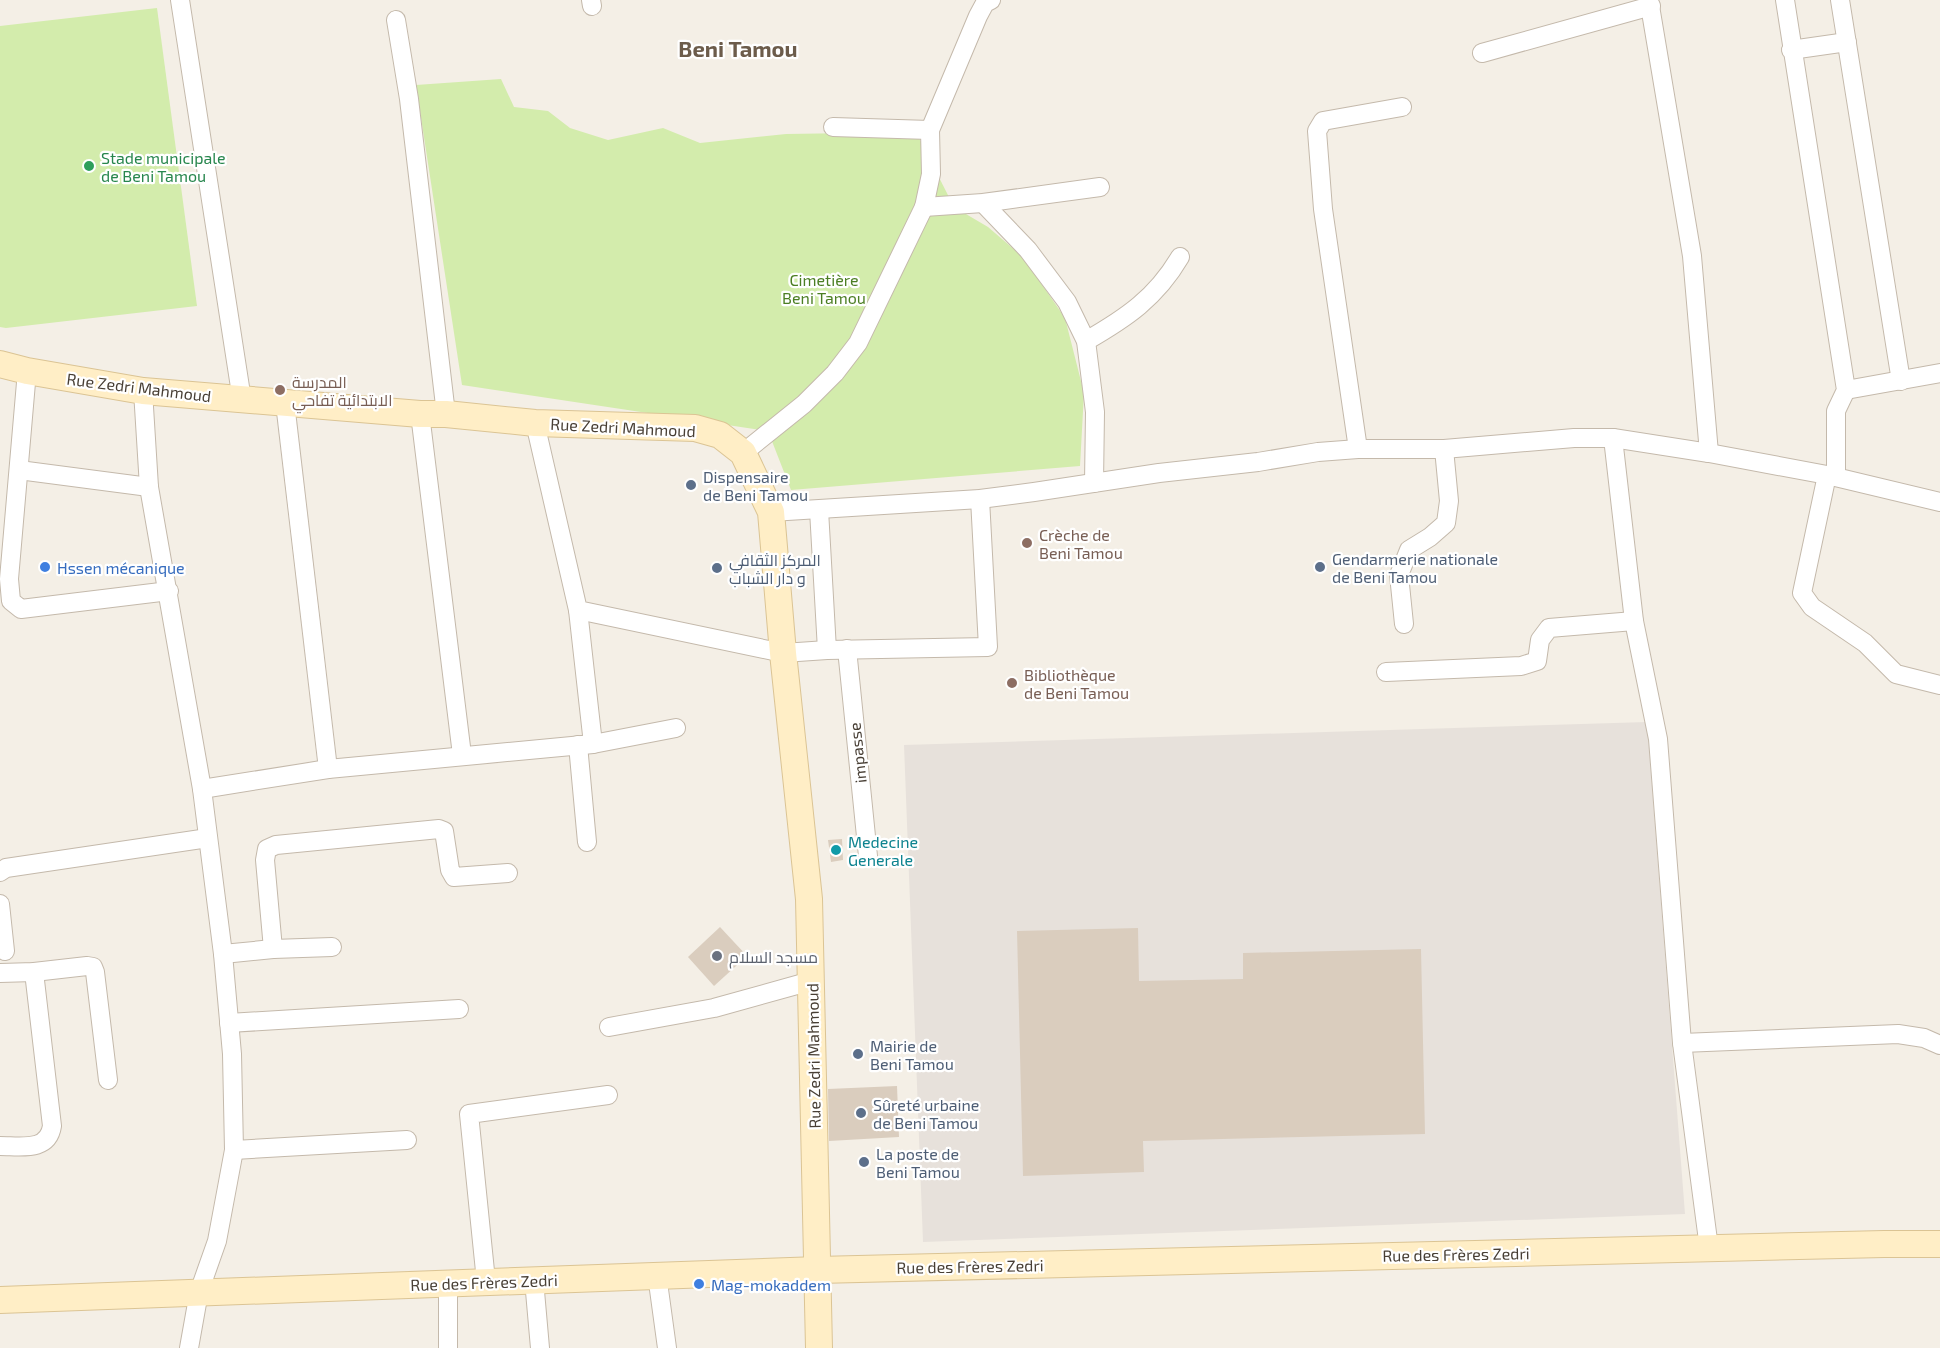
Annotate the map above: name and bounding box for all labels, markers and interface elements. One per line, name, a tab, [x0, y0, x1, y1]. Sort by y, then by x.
district label: Beni Tamou	[678, 35, 798, 61]
place label: Stade municipale de Beni Tamou	[101, 148, 226, 185]
marker: Stade municipale de Beni Tamou	[82, 159, 96, 173]
park label: Cimetière Beni Tamou	[782, 270, 866, 307]
street label: Rue Zedri Mahmoud	[66, 369, 212, 405]
place label: المدرسة الابتدائية تفاحي	[292, 372, 392, 414]
marker: المدرسة الابتدائية تفاحي	[273, 383, 287, 397]
street label: Rue Zedri Mahmoud	[550, 414, 696, 440]
place label: Dispensaire de Beni Tamou	[703, 467, 808, 504]
marker: Dispensaire de Beni Tamou	[684, 478, 698, 492]
place label: Crèche de Beni Tamou	[1039, 525, 1123, 562]
marker: Crèche de Beni Tamou	[1020, 536, 1034, 550]
place label: Gendarmerie nationale de Beni Tamou	[1332, 549, 1498, 586]
place label: المركز الثقافي و دار الشباب	[729, 550, 821, 588]
place label: Hssen mécanique	[57, 558, 185, 577]
marker: Hssen mécanique	[38, 560, 52, 574]
marker: Gendarmerie nationale de Beni Tamou	[1313, 560, 1327, 574]
marker: المركز الثقافي و دار الشباب	[710, 561, 724, 575]
place label: Bibliothèque de Beni Tamou	[1024, 665, 1129, 702]
marker: Bibliothèque de Beni Tamou	[1005, 676, 1019, 690]
street label: impasse	[844, 722, 870, 784]
place label: Medecine Generale	[848, 832, 918, 869]
marker: Medecine Generale	[829, 843, 843, 857]
place label: مسجد السلام	[729, 947, 818, 969]
marker: مسجد السلام	[710, 949, 724, 963]
street label: Rue Zedri Mahmoud	[802, 983, 824, 1129]
place label: Mairie de Beni Tamou	[870, 1036, 954, 1073]
marker: Mairie de Beni Tamou	[851, 1047, 865, 1061]
place label: Sûreté urbaine de Beni Tamou	[873, 1095, 979, 1132]
marker: Sûreté urbaine de Beni Tamou	[854, 1106, 868, 1120]
place label: La poste de Beni Tamou	[876, 1144, 960, 1181]
marker: La poste de Beni Tamou	[857, 1155, 871, 1169]
street label: Rue des Frères Zedri	[1382, 1243, 1530, 1265]
street label: Rue des Frères Zedri	[896, 1255, 1044, 1277]
street label: Rue des Frères Zedri	[410, 1270, 558, 1294]
place label: Mag-mokaddem	[711, 1275, 831, 1294]
marker: Mag-mokaddem	[692, 1277, 706, 1291]

